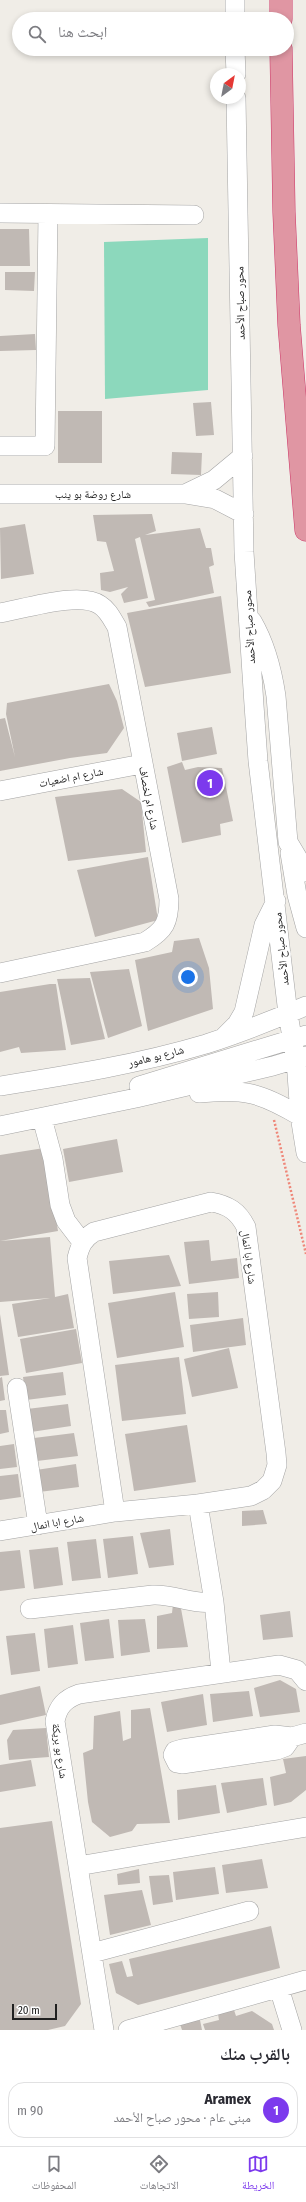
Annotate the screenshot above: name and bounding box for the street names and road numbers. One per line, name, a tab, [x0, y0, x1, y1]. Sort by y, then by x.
street label: محور صباح الأحمد	[233, 266, 248, 340]
street label: شارع روضة بو ينب	[55, 488, 131, 501]
street label: محور صباح الأحمد	[241, 590, 258, 664]
street label: شارع ام اضعيات	[38, 765, 104, 790]
street label: شارع ام لخصاف	[136, 765, 161, 831]
street label: محور صباح الأحمد	[271, 912, 292, 986]
street label: شارع بو هامور	[126, 1043, 185, 1070]
street label: شارع ابا انمال	[238, 1229, 259, 1285]
street label: شارع ابا انمال	[29, 1511, 85, 1534]
street label: شارع بو بريكة	[49, 1723, 70, 1779]

